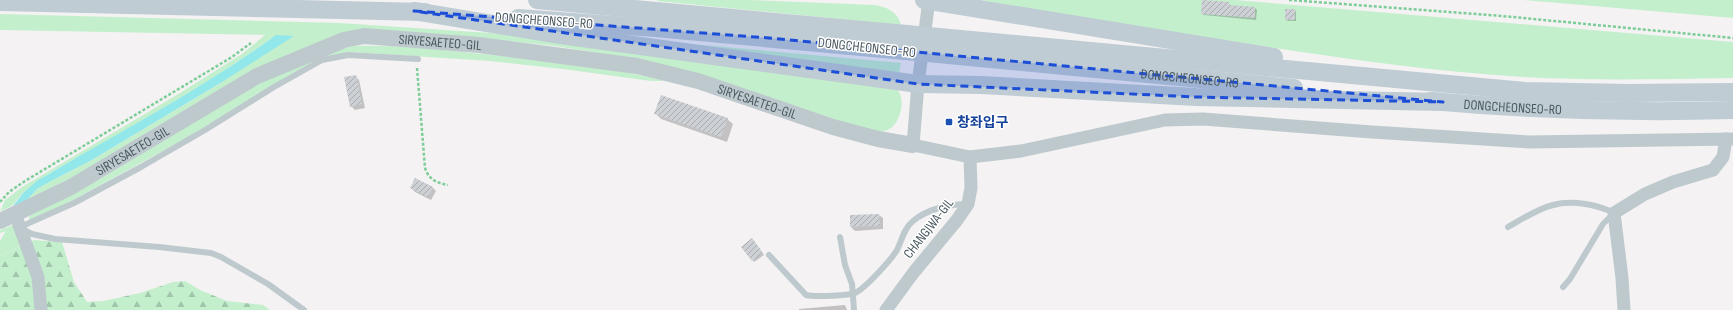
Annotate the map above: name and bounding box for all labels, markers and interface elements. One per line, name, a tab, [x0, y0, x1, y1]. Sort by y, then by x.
street label: DONGCHEONSEO-RO	[494, 9, 594, 32]
street label: SIRYESAETEO-GIL	[398, 31, 482, 54]
street label: DONGCHEONSEO-RO	[817, 34, 917, 61]
street label: DONGCHEONSEO-RO	[1140, 65, 1240, 92]
street label: SIRYESAETEO-GIL	[715, 80, 799, 123]
street label: DONGCHEONSEO-RO	[1463, 96, 1562, 118]
place label: 창좌입구	[957, 114, 1009, 131]
marker: 창좌입구	[944, 117, 954, 127]
street label: SIRYESAETEO-GIL	[93, 122, 172, 179]
street label: CHANGJWA-GIL	[900, 195, 957, 262]

